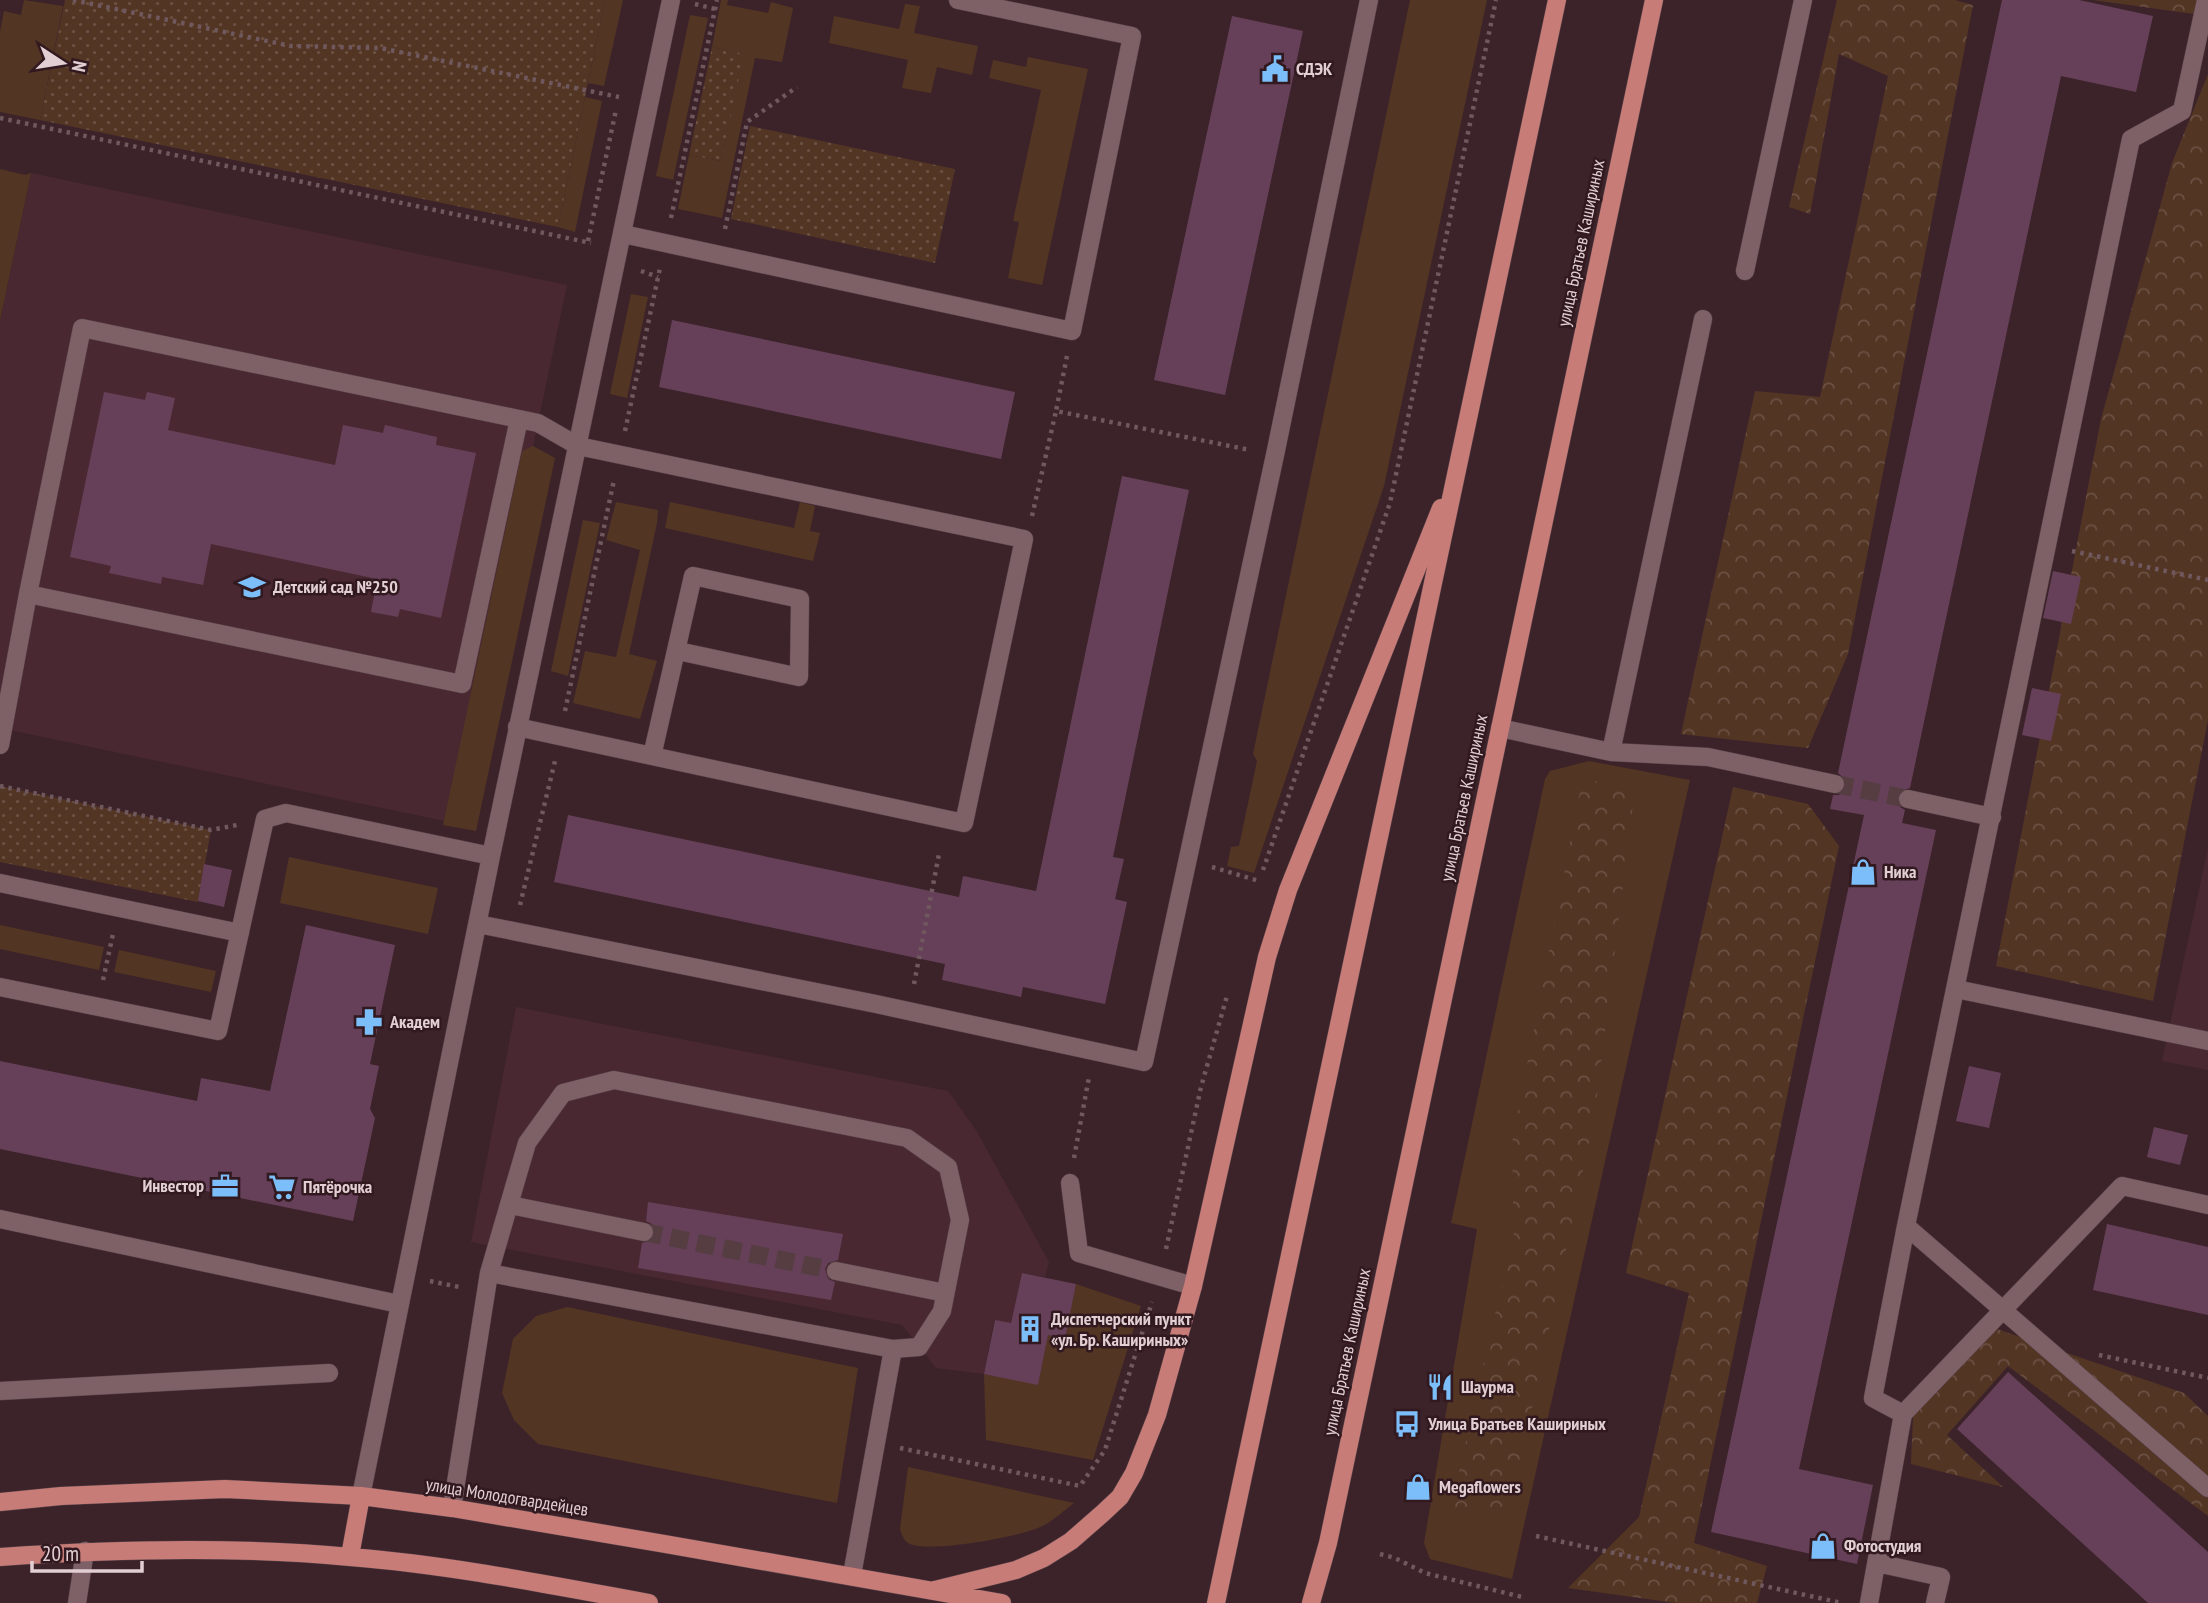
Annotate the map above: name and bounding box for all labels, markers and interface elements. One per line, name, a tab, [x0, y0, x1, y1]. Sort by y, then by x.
north arrow	[28, 28, 98, 98]
public building icon: СДЭК	[1260, 54, 1290, 84]
place label: СДЭК	[1296, 57, 1333, 80]
text: N	[67, 59, 92, 74]
street label: улица Братьев Кашириных	[1552, 157, 1610, 328]
school or university icon: Детский сад №250	[237, 572, 267, 602]
place label: Детский сад №250	[273, 575, 398, 598]
street label: улица Братьев Кашириных	[1435, 712, 1493, 883]
shop icon: Ника	[1848, 857, 1878, 887]
place label: Ника	[1884, 860, 1917, 883]
pharmacy icon: Академ	[354, 1007, 384, 1037]
place label: Академ	[389, 1010, 440, 1033]
office icon: Инвестор	[210, 1171, 240, 1201]
supermarket icon: Пятёрочка	[267, 1172, 297, 1202]
place label: Инвестор	[142, 1174, 204, 1197]
place label: Пятёрочка	[303, 1175, 372, 1198]
street label: улица Братьев Кашириных	[1318, 1266, 1376, 1437]
place label: Диспетчерский пункт «ул. Бр. Кашириных»	[1051, 1307, 1192, 1351]
building icon: Диспетчерский пункт «ул. Бр. Кашириных»	[1015, 1314, 1045, 1344]
restaurant icon: Шаурма	[1425, 1372, 1455, 1402]
place label: Шаурма	[1461, 1375, 1514, 1398]
bus stop icon: Улица Братьев Кашириных	[1392, 1409, 1422, 1439]
place label: Улица Братьев Кашириных	[1427, 1412, 1606, 1435]
street label: улица Молодогвардейцев	[424, 1472, 590, 1521]
shop icon: Megaflowers	[1403, 1472, 1433, 1502]
place label: Megaflowers	[1439, 1475, 1521, 1498]
scale bar	[32, 1530, 142, 1574]
shop icon: Фотостудия	[1808, 1531, 1838, 1561]
place label: Фотостудия	[1844, 1534, 1921, 1557]
text: 20 m	[42, 1540, 79, 1567]

